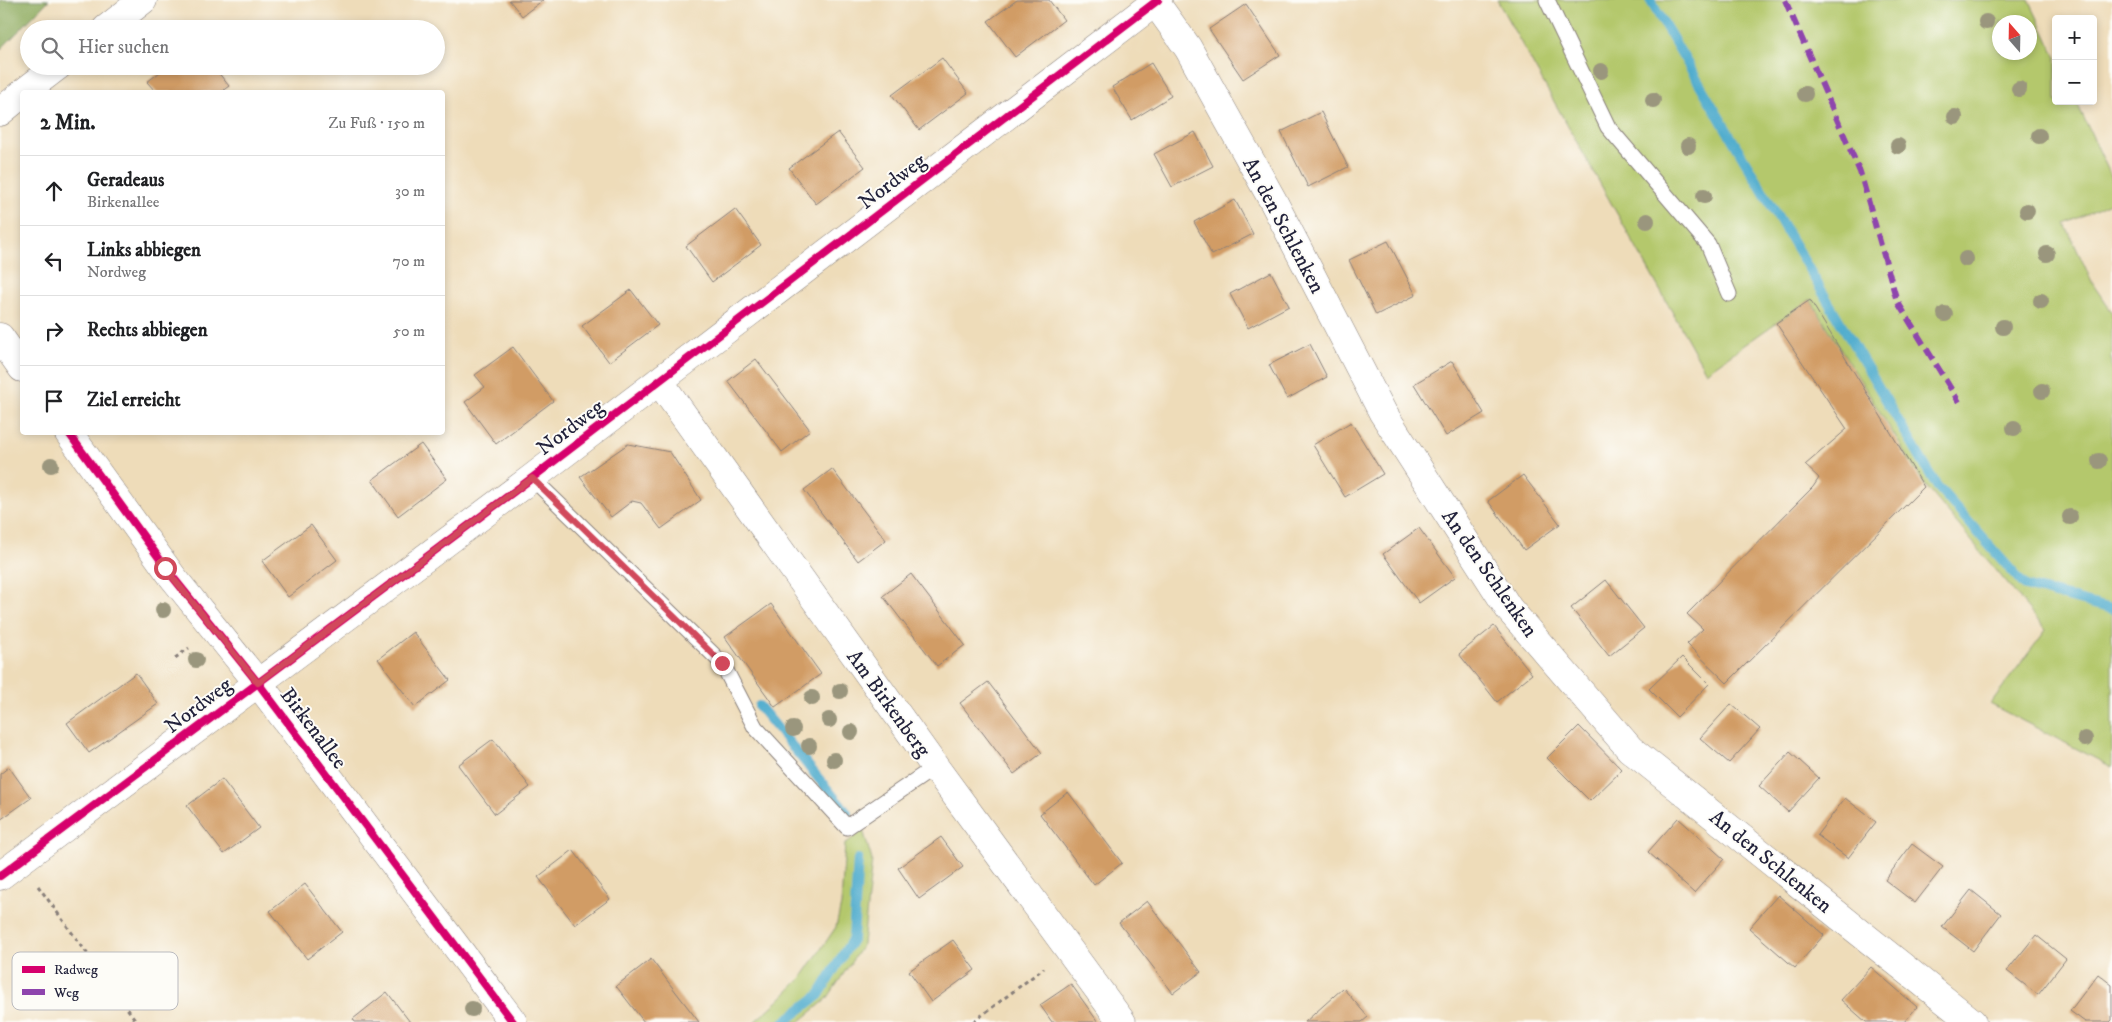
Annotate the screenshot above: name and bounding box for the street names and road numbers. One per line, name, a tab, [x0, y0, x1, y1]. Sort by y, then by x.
street label: Nordweg	[854, 148, 932, 215]
street label: An den Schlenken	[1236, 153, 1330, 298]
street label: Nordweg	[532, 394, 610, 461]
street label: An den Schlenken	[1435, 505, 1543, 643]
street label: Am Birkenberg	[841, 645, 936, 763]
street label: Nordweg	[160, 672, 238, 739]
street label: Birkenallee	[274, 683, 352, 775]
street label: An den Schlenken	[1704, 804, 1837, 919]

